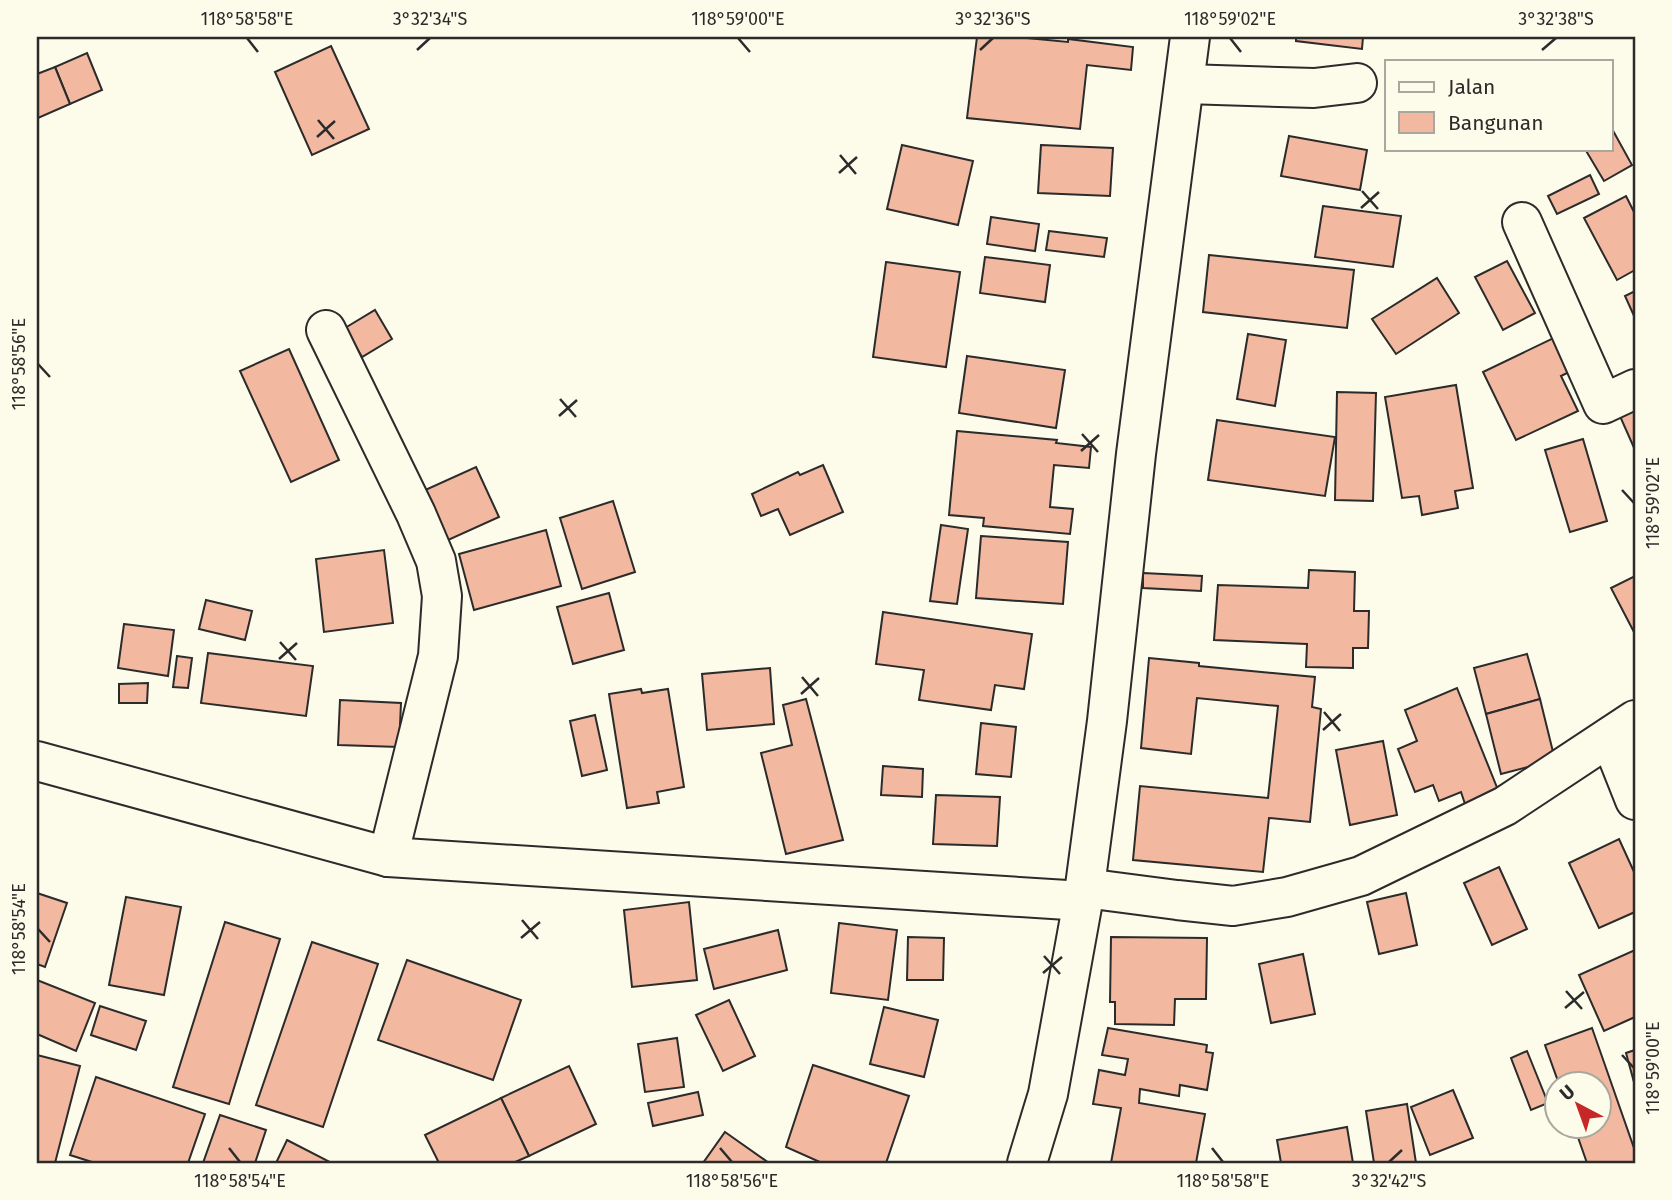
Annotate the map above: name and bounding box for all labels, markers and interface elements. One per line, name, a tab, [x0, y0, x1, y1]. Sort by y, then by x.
text: 118°58'58"E	[201, 8, 293, 30]
text: 3°32'34"S	[393, 8, 467, 30]
text: 118°59'00"E	[691, 8, 785, 30]
text: 3°32'36"S	[955, 8, 1031, 30]
text: 118°59'02"E	[1184, 8, 1276, 30]
text: 3°32'38"S	[1518, 8, 1594, 30]
legend	[1385, 60, 1612, 150]
text: Jalan	[1448, 74, 1495, 100]
text: Bangunan	[1448, 110, 1543, 136]
text: 118°58'56"E	[8, 318, 30, 410]
text: 118°59'02"E	[1642, 457, 1664, 549]
text: 118°58'54"E	[8, 883, 30, 975]
text: 118°59'00"E	[1642, 1021, 1664, 1115]
north arrow	[1542, 1070, 1612, 1140]
text: U	[1555, 1080, 1579, 1105]
text: 118°58'54"E	[194, 1170, 286, 1192]
text: 118°58'56"E	[686, 1170, 778, 1192]
text: 118°58'58"E	[1177, 1170, 1269, 1192]
text: 3°32'42"S	[1352, 1170, 1426, 1192]

